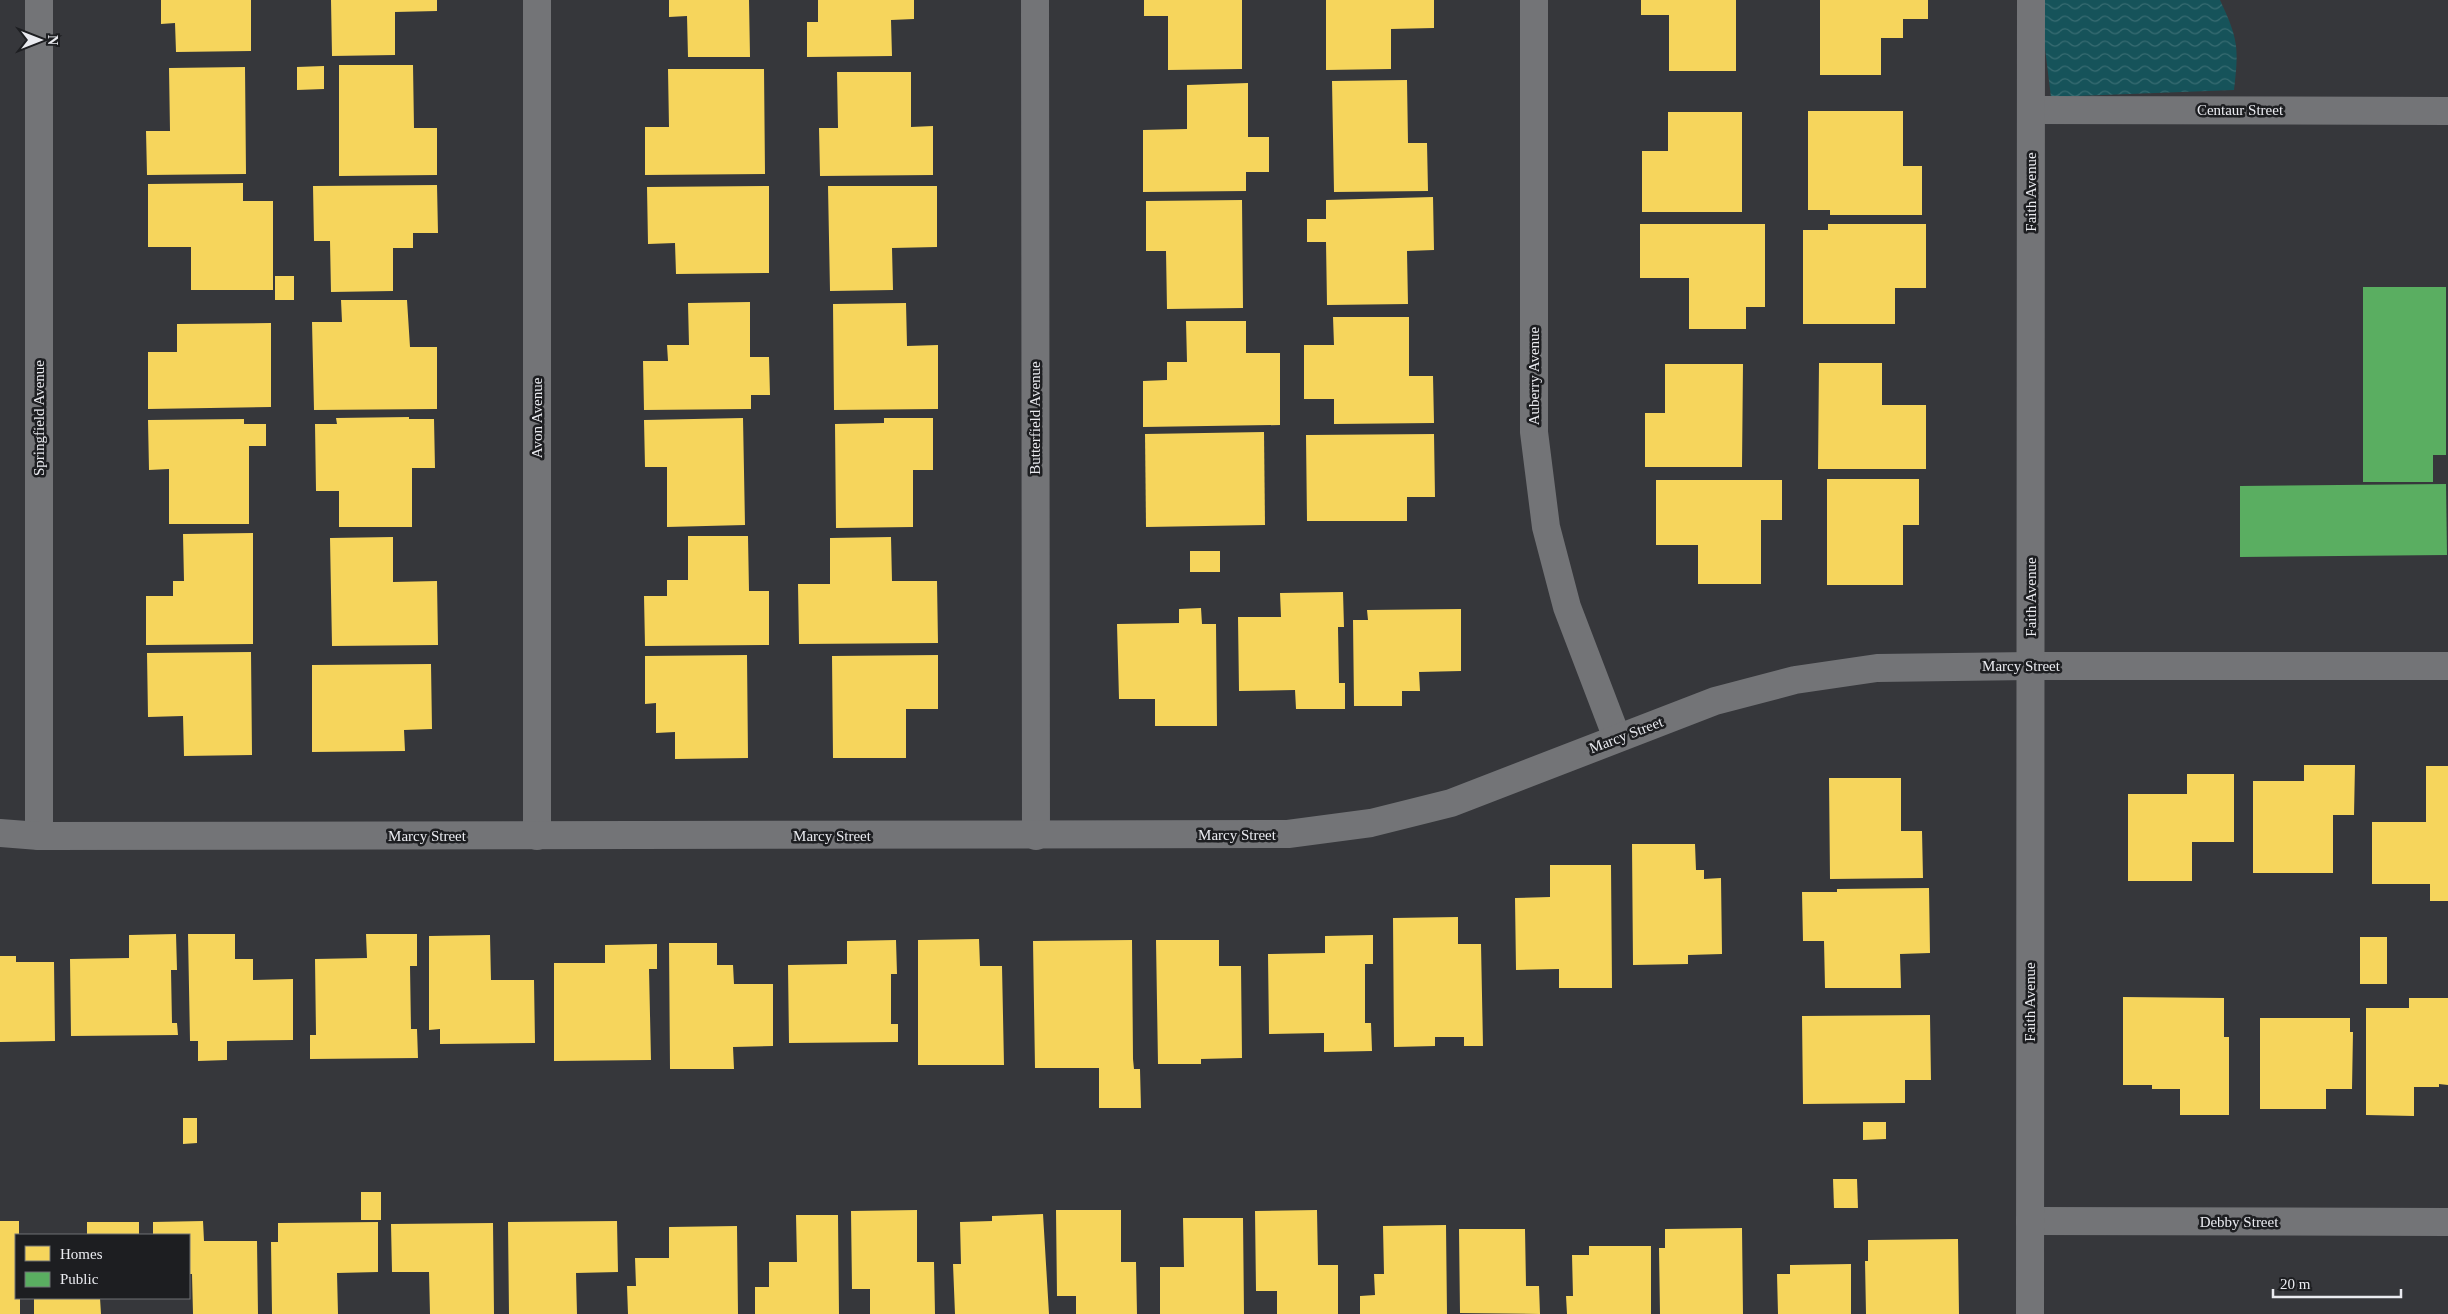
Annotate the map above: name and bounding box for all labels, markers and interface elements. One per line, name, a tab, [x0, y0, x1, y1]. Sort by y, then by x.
north arrow	[15, 15, 65, 65]
text: N	[45, 35, 60, 45]
street label: Centaur Street	[2197, 102, 2284, 118]
street label: Faith Avenue	[2023, 152, 2039, 232]
street label: Auberry Avenue	[1526, 326, 1542, 425]
street label: Springfield Avenue	[31, 360, 47, 476]
street label: Butterfield Avenue	[1027, 361, 1043, 475]
street label: Avon Avenue	[529, 377, 545, 458]
street label: Faith Avenue	[2023, 557, 2039, 637]
street label: Marcy Street	[1982, 658, 2061, 674]
street label: Marcy Street	[1587, 713, 1666, 756]
street label: Marcy Street	[1198, 827, 1277, 843]
street label: Marcy Street	[388, 828, 467, 844]
street label: Marcy Street	[793, 828, 872, 844]
street label: Faith Avenue	[2022, 962, 2038, 1042]
street label: Debby Street	[2200, 1214, 2279, 1230]
legend	[15, 1234, 190, 1299]
text: Homes	[60, 1246, 103, 1262]
scale bar	[2273, 1266, 2400, 1298]
text: Public	[60, 1271, 99, 1287]
text: 20 m	[2280, 1276, 2311, 1292]

